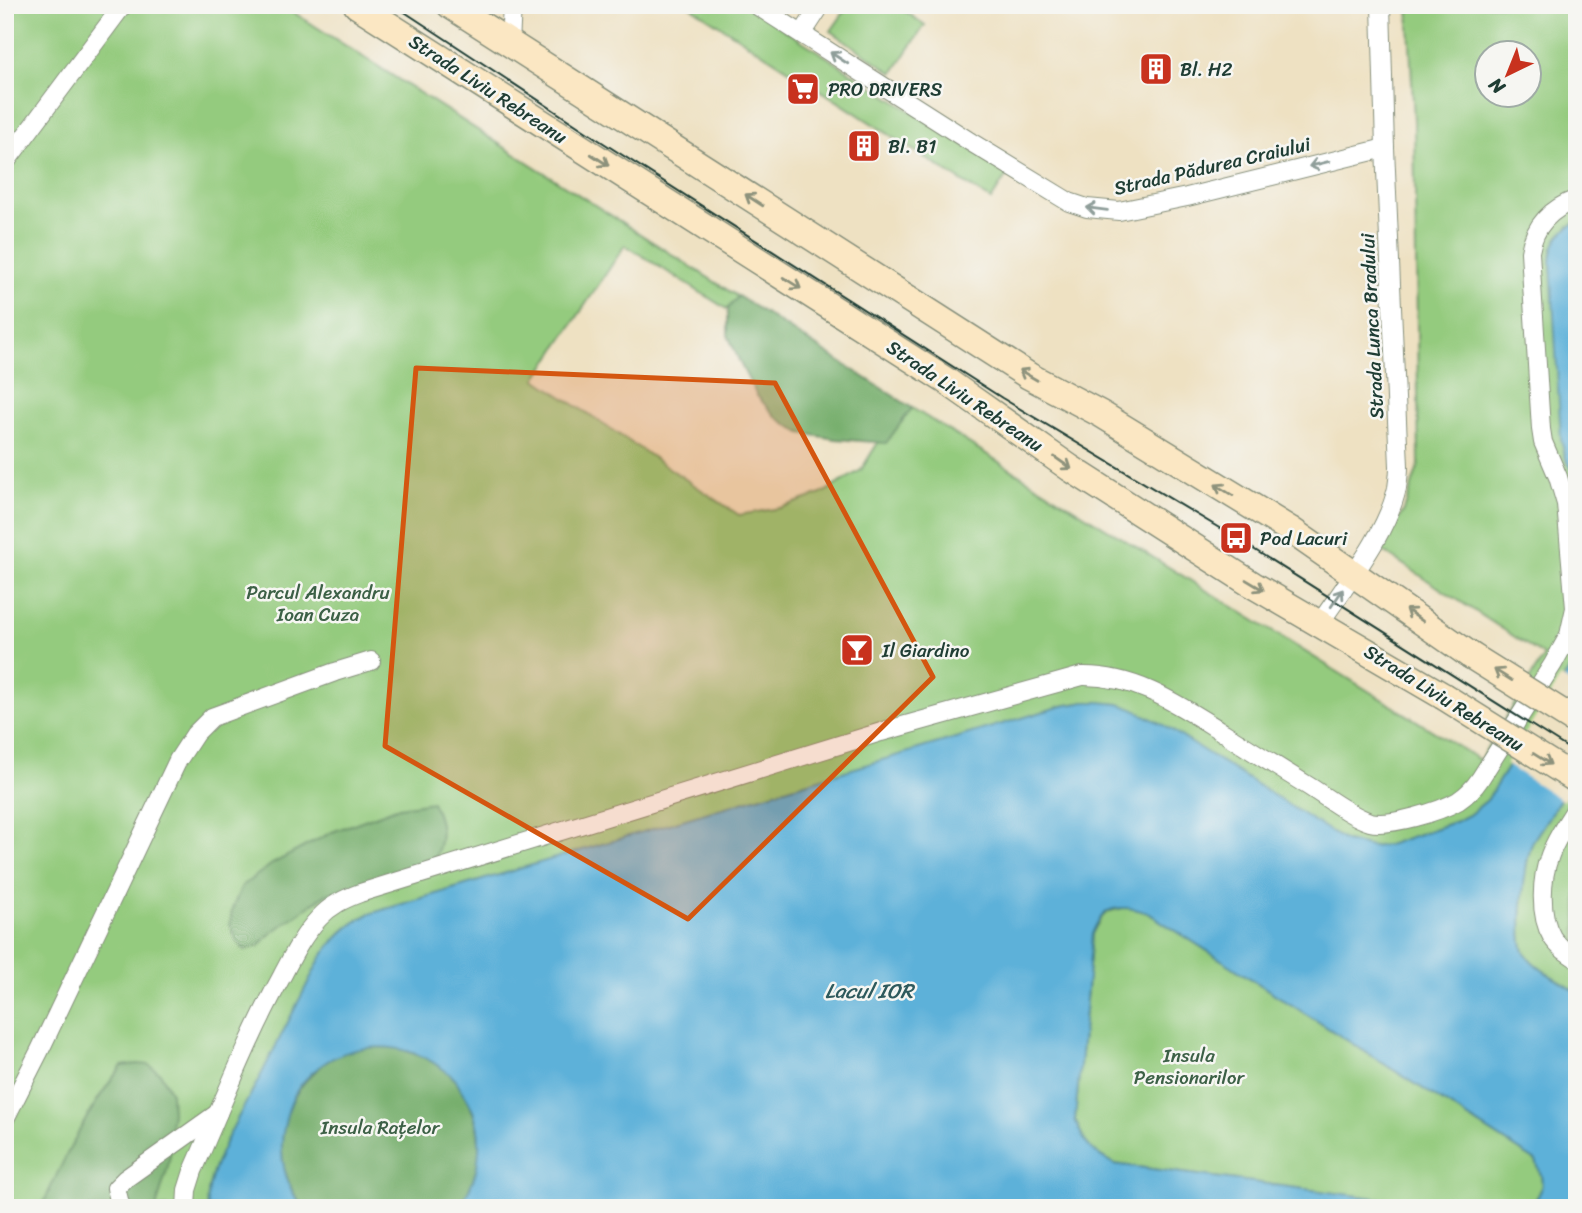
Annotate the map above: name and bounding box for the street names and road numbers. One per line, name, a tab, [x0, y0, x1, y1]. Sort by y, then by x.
street label: Strada Liviu Rebreanu	[402, 25, 574, 153]
street label: Strada Pădurea Craiului	[1110, 127, 1314, 205]
street label: Strada Lunca Bradului	[1351, 232, 1393, 420]
street label: Strada Liviu Rebreanu	[880, 331, 1050, 461]
street label: Strada Liviu Rebreanu	[1357, 635, 1531, 761]

